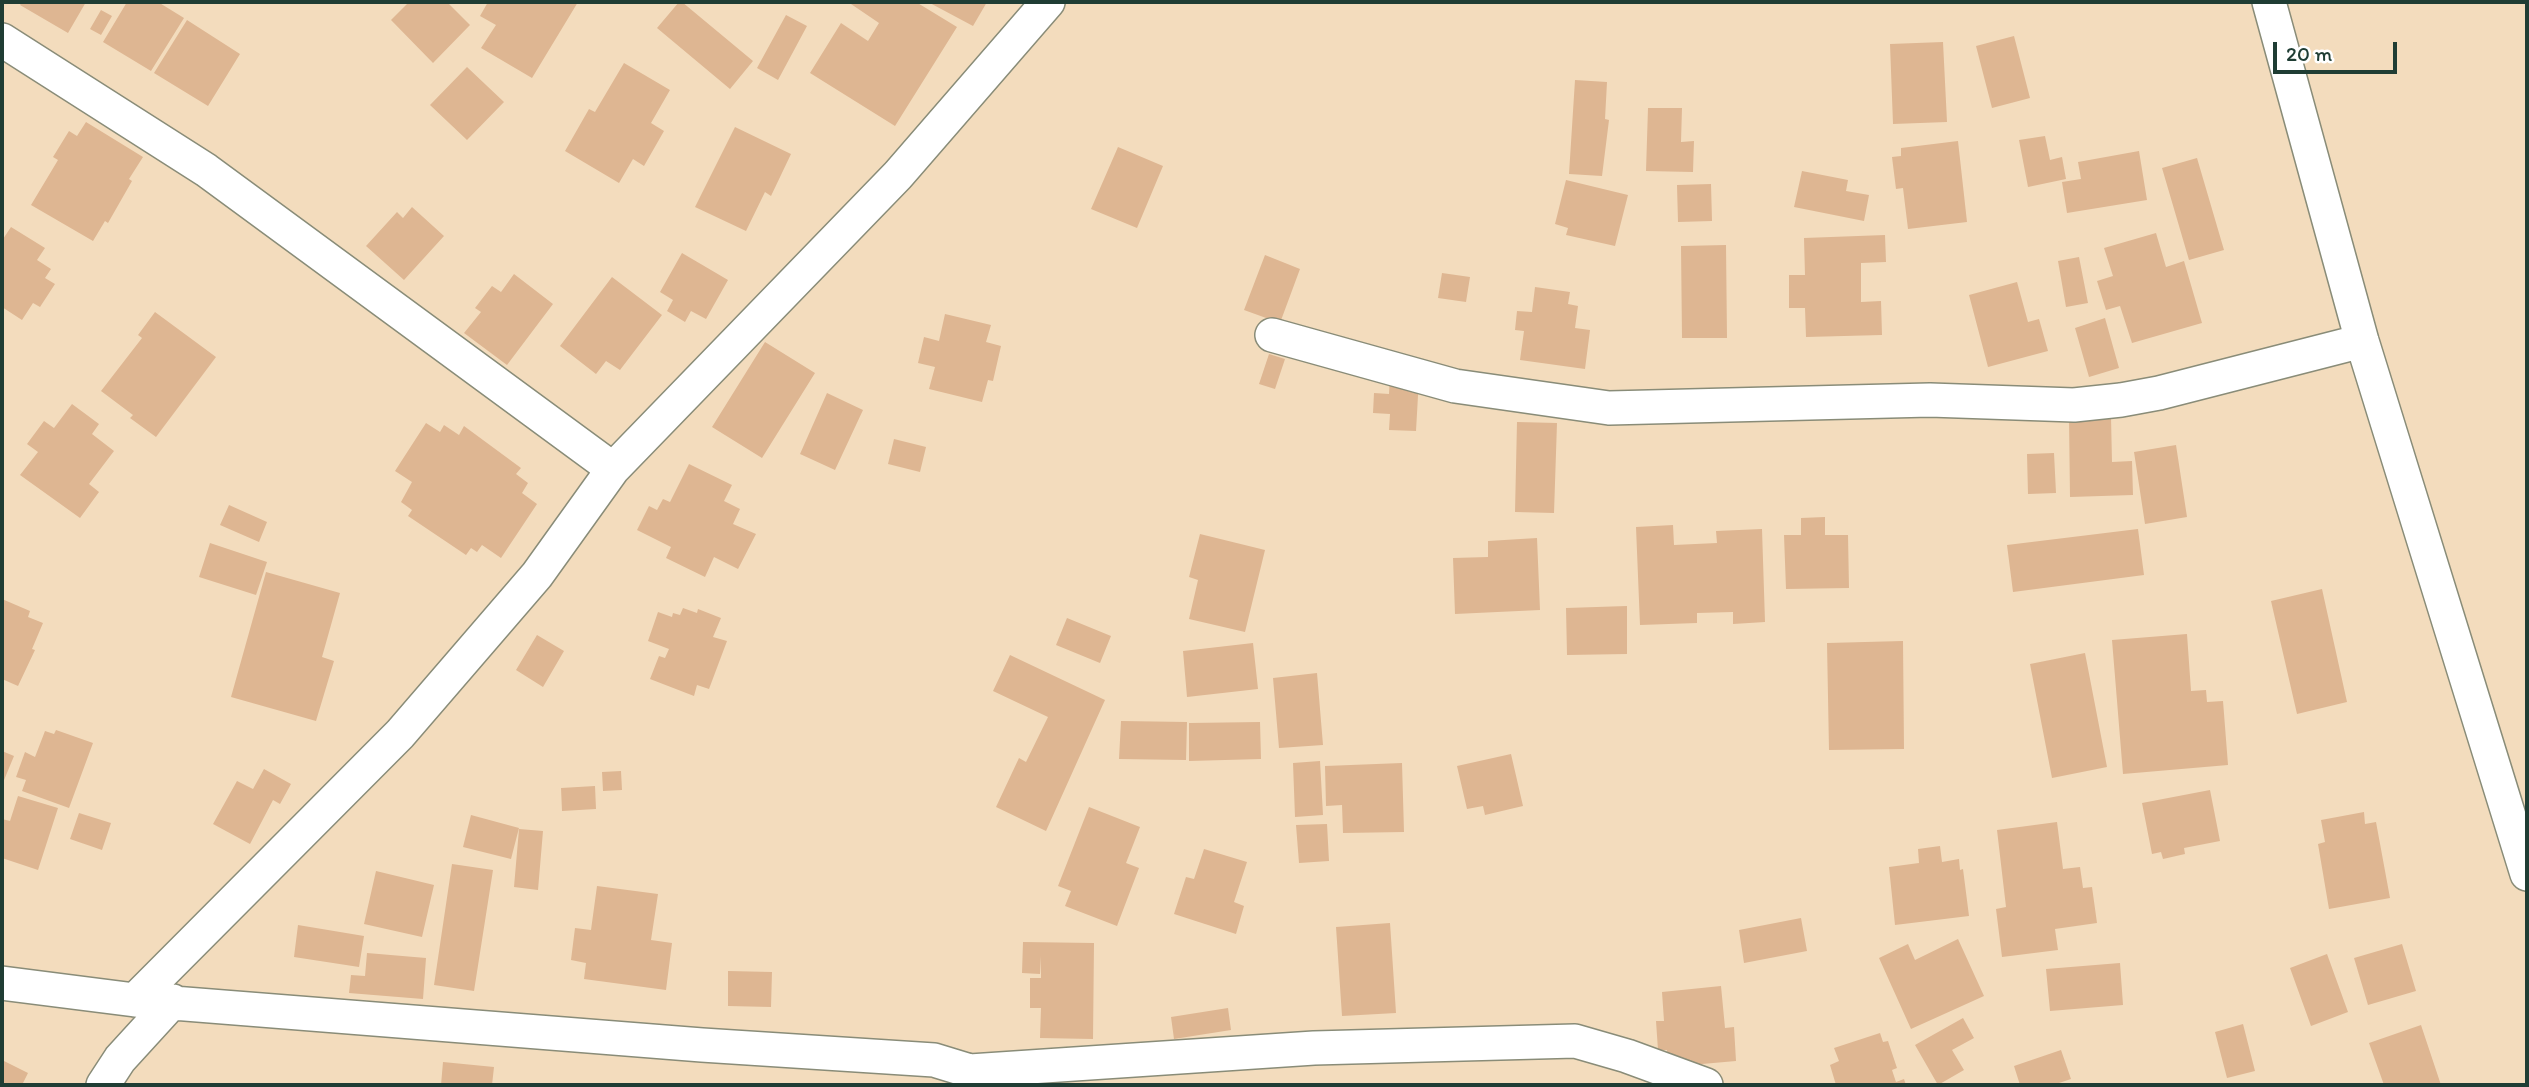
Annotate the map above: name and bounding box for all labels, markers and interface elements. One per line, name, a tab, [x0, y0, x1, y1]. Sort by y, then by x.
scale bar	[2277, 28, 2401, 72]
text: 20 m	[2286, 41, 2332, 66]

